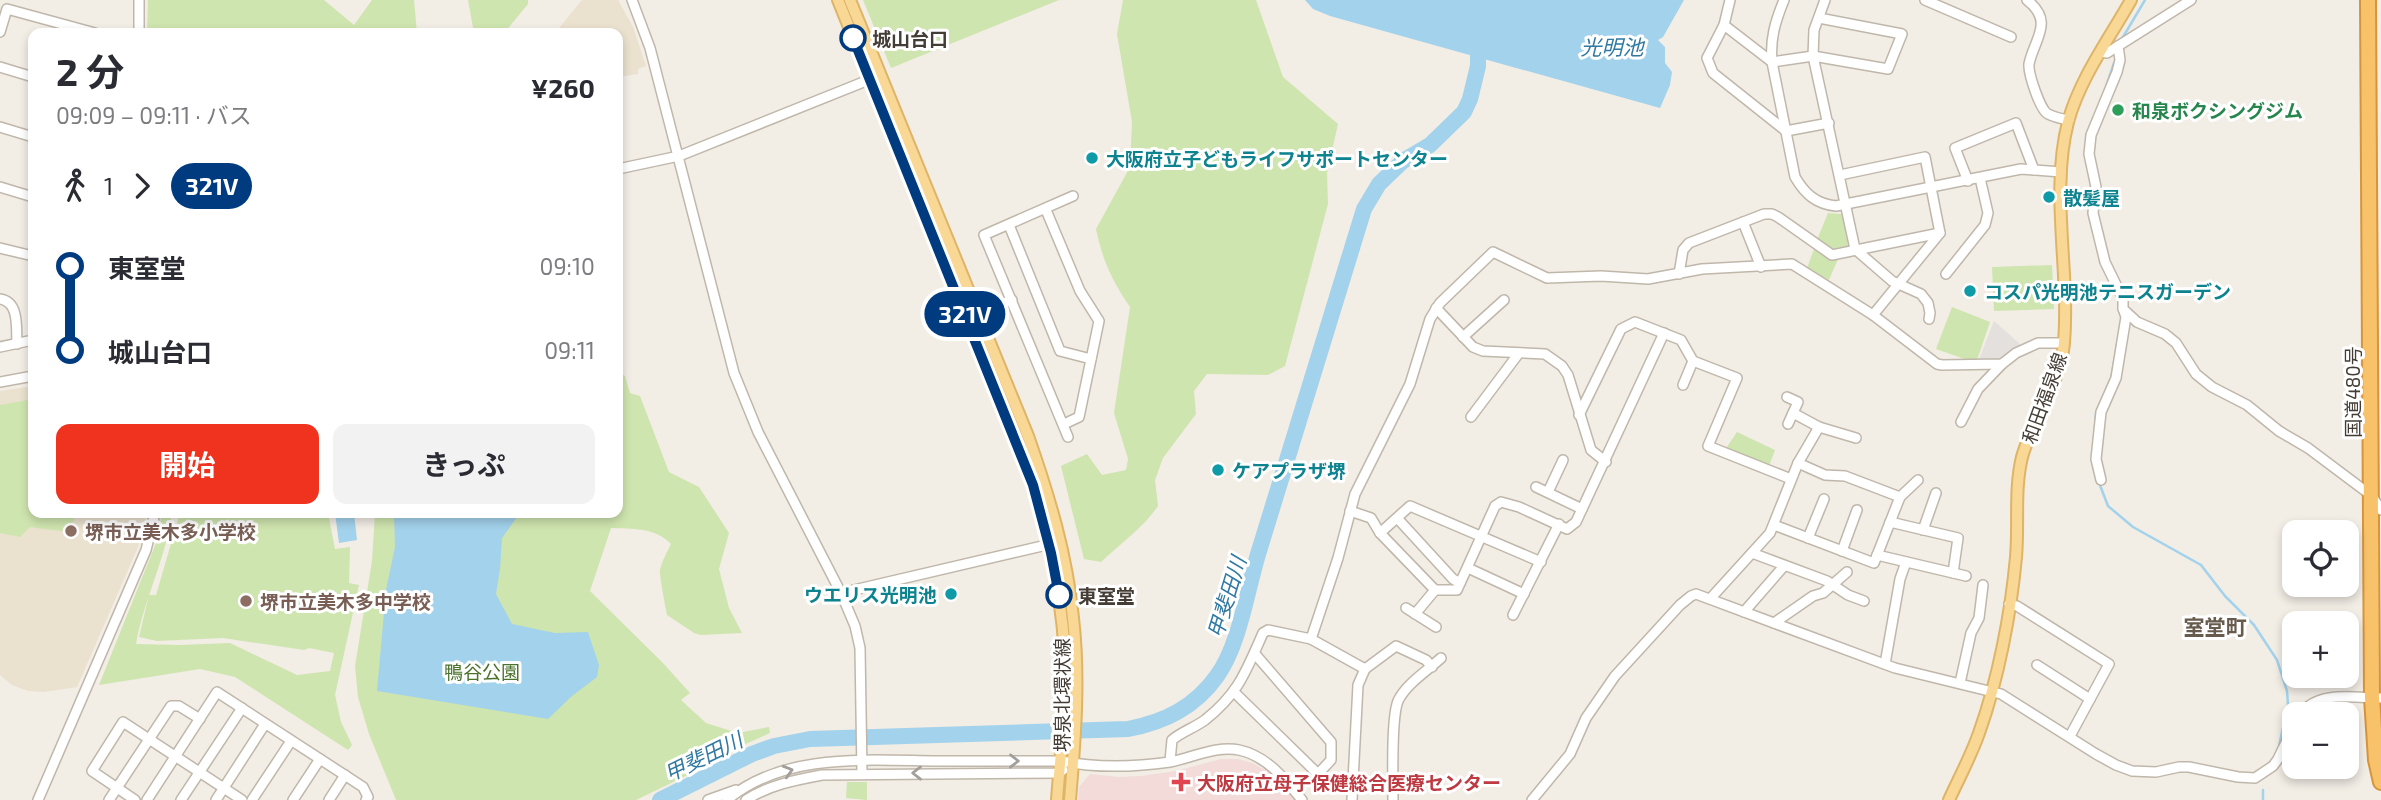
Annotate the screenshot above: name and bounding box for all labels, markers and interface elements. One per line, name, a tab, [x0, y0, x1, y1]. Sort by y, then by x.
marker: 城山台口	[840, 25, 866, 51]
place label: 城山台口	[872, 27, 948, 50]
water label: 光明池	[1581, 34, 1645, 59]
text: 2 分	[56, 48, 124, 94]
text: ¥260	[531, 72, 595, 103]
place label: 和泉ボクシングジム	[2132, 99, 2303, 122]
text: 09:09 – 09:11 · バス	[56, 101, 252, 129]
marker: 和泉ボクシングジム	[2110, 102, 2126, 118]
place label: 大阪府立子どもライフサポートセンター	[1106, 147, 1448, 170]
marker: 大阪府立子どもライフサポートセンター	[1084, 150, 1100, 166]
icon: walk	[56, 167, 94, 205]
icon: forward	[123, 167, 161, 205]
text: 321V	[185, 171, 238, 200]
text: 1	[104, 172, 113, 200]
place label: 散髪屋	[2063, 186, 2120, 209]
marker: 散髪屋	[2041, 189, 2057, 205]
text: 東室堂	[108, 252, 186, 283]
text: 09:10	[540, 252, 595, 280]
place label: コスパ光明池テニスガーデン	[1984, 280, 2231, 303]
marker: コスパ光明池テニスガーデン	[1962, 283, 1978, 299]
line badge: 321V	[916, 291, 1014, 337]
text: 321V	[938, 299, 992, 328]
text: 城山台口	[108, 336, 212, 367]
text: 09:11	[544, 336, 595, 364]
street label: 国道480号	[2341, 346, 2364, 438]
street label: 和田福泉線	[2017, 349, 2071, 447]
button: 開始	[56, 424, 319, 504]
button: きっぷ	[333, 424, 595, 504]
place label: ケアプラザ堺	[1232, 459, 1346, 482]
marker: ケアプラザ堺	[1210, 462, 1226, 478]
place label: 堺市立美木多小学校	[85, 520, 256, 543]
map controls	[2282, 520, 2359, 779]
button: locate	[2282, 520, 2359, 597]
marker: 堺市立美木多小学校	[63, 523, 79, 539]
water label: 甲斐田川	[1202, 551, 1251, 641]
marker: 東室堂	[1046, 582, 1072, 608]
place label: ウエリス光明池	[804, 583, 937, 606]
place label: 東室堂	[1078, 584, 1135, 607]
marker: ウエリス光明池	[943, 586, 959, 602]
place label: 堺市立美木多中学校	[260, 590, 431, 613]
marker: 堺市立美木多中学校	[238, 593, 254, 609]
button: +	[2282, 611, 2359, 688]
district label: 室堂町	[2184, 614, 2247, 639]
street label: 堺泉北環状線	[1050, 638, 1073, 752]
park label: 鴨谷公園	[444, 660, 520, 683]
button: −	[2282, 702, 2359, 779]
water label: 甲斐田川	[660, 725, 748, 786]
one-way arrow	[1010, 753, 1020, 769]
one-way arrow	[782, 764, 794, 779]
one-way arrow	[911, 765, 922, 781]
place label: 大阪府立母子保健総合医療センター	[1197, 771, 1501, 794]
marker: 大阪府立母子保健総合医療センター	[1171, 772, 1191, 792]

